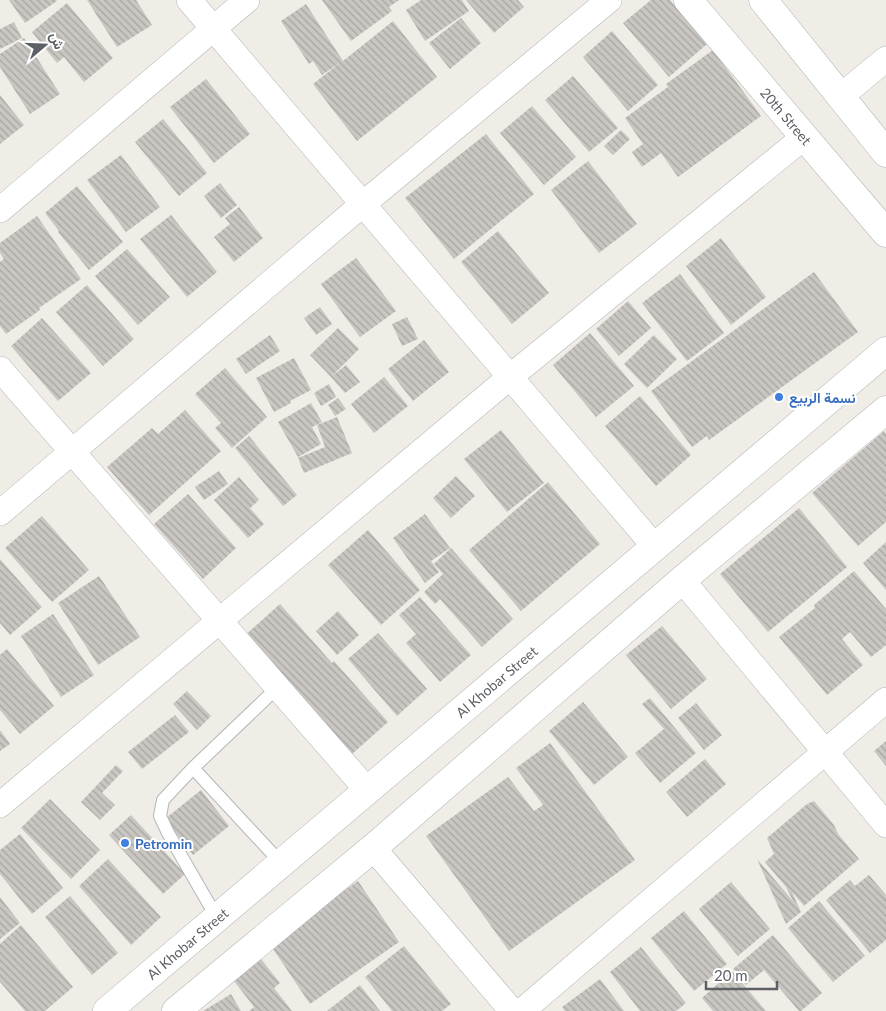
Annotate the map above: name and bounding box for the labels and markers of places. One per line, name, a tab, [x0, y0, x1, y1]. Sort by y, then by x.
place label: نسمة الربيع	[789, 389, 856, 408]
marker: نسمة الربيع	[773, 391, 785, 403]
place label: Petromin	[135, 835, 192, 852]
marker: Petromin	[119, 837, 131, 849]

